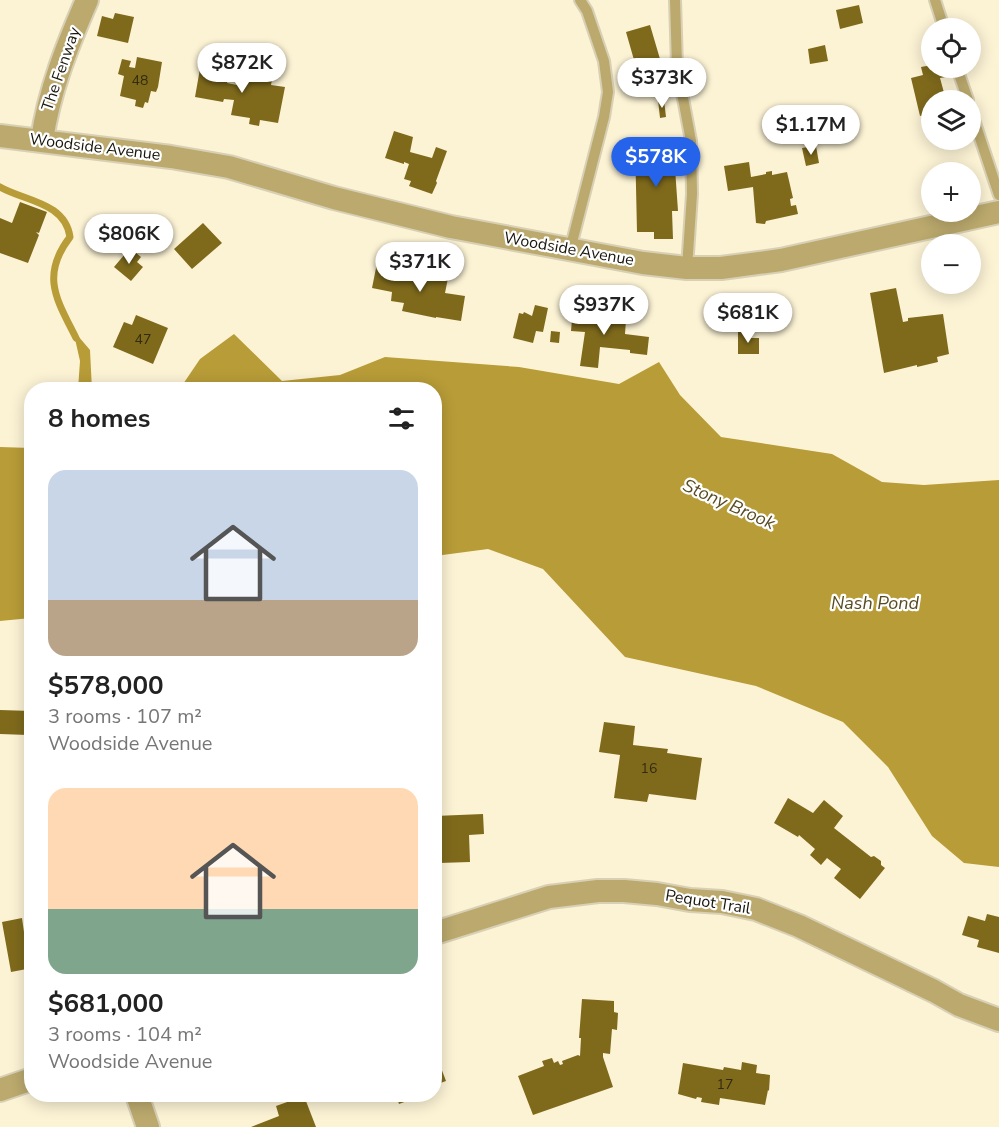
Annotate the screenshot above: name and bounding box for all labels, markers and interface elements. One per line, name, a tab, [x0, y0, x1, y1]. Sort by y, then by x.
map controls	[921, 18, 981, 294]
button: locate	[921, 18, 981, 78]
street label: The Fenway	[36, 23, 86, 114]
pin: $872K	[200, 43, 284, 94]
text: $872K	[211, 49, 273, 76]
pin: $373K	[620, 58, 704, 109]
text: $373K	[631, 64, 693, 91]
house number: 48	[132, 71, 148, 90]
button: layers	[921, 90, 981, 150]
pin: $1.17M	[762, 105, 860, 156]
text: $1.17M	[776, 111, 846, 138]
street label: Woodside Avenue	[28, 128, 162, 166]
pin: $578K	[614, 137, 698, 188]
text: $578K	[625, 143, 687, 170]
button: +	[921, 162, 981, 222]
pin: $806K	[87, 214, 171, 265]
text: $806K	[98, 220, 160, 247]
street label: Woodside Avenue	[502, 227, 636, 271]
button: −	[921, 234, 981, 294]
pin: $371K	[378, 242, 462, 293]
text: $371K	[389, 248, 451, 275]
pin: $937K	[562, 285, 646, 336]
text: $937K	[573, 291, 635, 318]
pin: $681K	[706, 293, 790, 344]
text: $681K	[717, 299, 779, 326]
house number: 47	[135, 330, 151, 349]
text: 8 homes	[48, 401, 150, 436]
icon: filters	[385, 402, 418, 435]
water label: Stony Brook	[679, 473, 780, 535]
icon: home	[179, 509, 287, 617]
water label: Nash Pond	[831, 591, 920, 615]
text: $578,000	[48, 668, 164, 703]
text: 3 rooms · 107 m²	[48, 703, 202, 730]
text: Woodside Avenue	[48, 730, 213, 757]
house number: 16	[641, 759, 657, 778]
icon: home	[179, 827, 287, 935]
street label: Pequot Trail	[664, 884, 752, 920]
text: $681,000	[48, 986, 164, 1021]
text: 3 rooms · 104 m²	[48, 1021, 202, 1048]
text: Woodside Avenue	[48, 1048, 213, 1075]
house number: 17	[717, 1075, 733, 1094]

